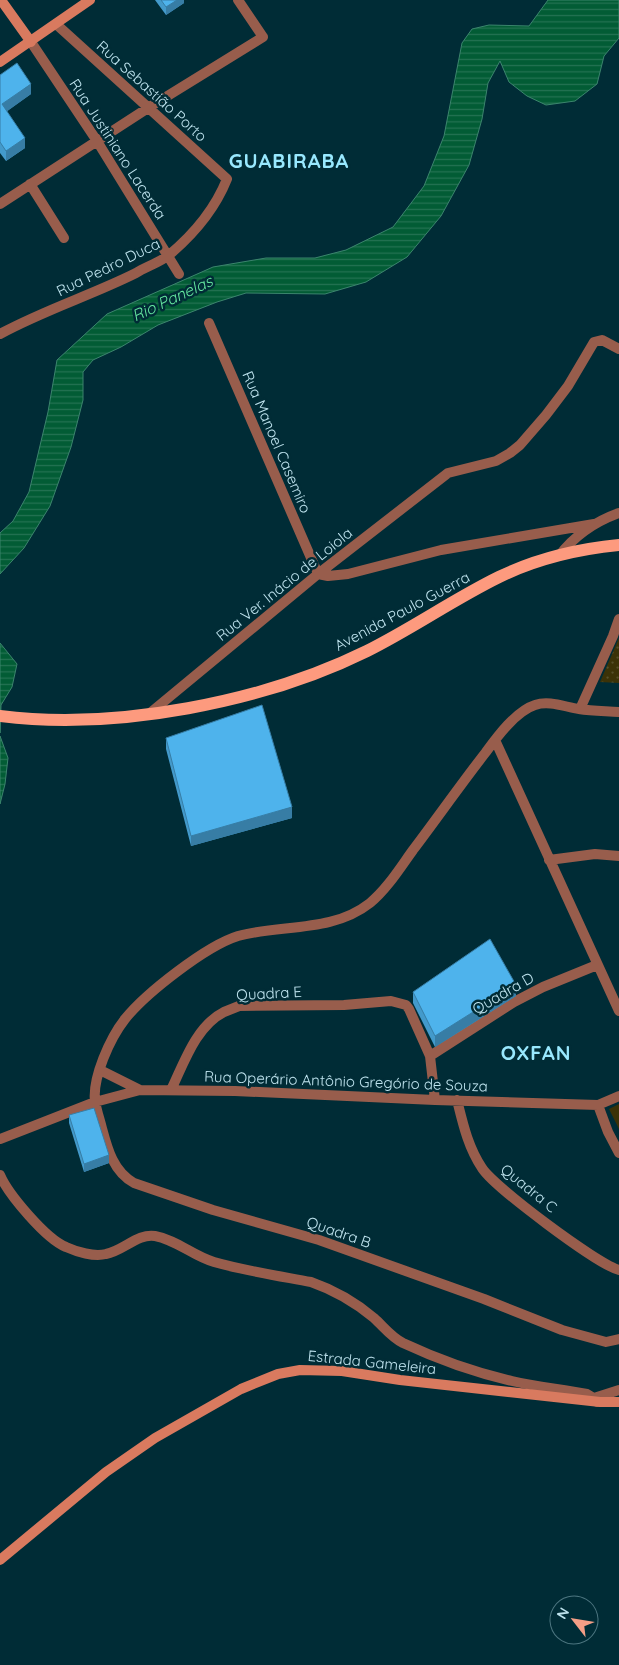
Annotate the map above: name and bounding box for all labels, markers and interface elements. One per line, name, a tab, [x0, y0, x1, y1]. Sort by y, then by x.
street label: Rua Sebastião Porto	[93, 36, 211, 146]
street label: Rua Justiniano Lacerda	[65, 75, 171, 223]
district label: GUABIRABA	[229, 148, 349, 173]
street label: Rua Pedro Duca	[53, 234, 163, 300]
water label: Rio Panelas	[129, 270, 217, 325]
street label: Rua Manoel Casemiro	[238, 368, 316, 516]
street label: Rua Ver. Inácio de Loiola	[212, 523, 356, 645]
street label: Avenida Paulo Guerra	[331, 567, 473, 655]
street label: Quadra D	[469, 968, 537, 1018]
street label: Quadra E	[236, 982, 302, 1004]
district label: OXFAN	[501, 1040, 571, 1065]
street label: Rua Operário Antônio Gregório de Souza	[204, 1067, 488, 1095]
street label: Quadra C	[497, 1160, 561, 1217]
street label: Quadra B	[304, 1212, 374, 1252]
street label: Estrada Gameleira	[307, 1346, 437, 1378]
north arrow	[549, 1595, 599, 1645]
text: N	[552, 1604, 573, 1622]

